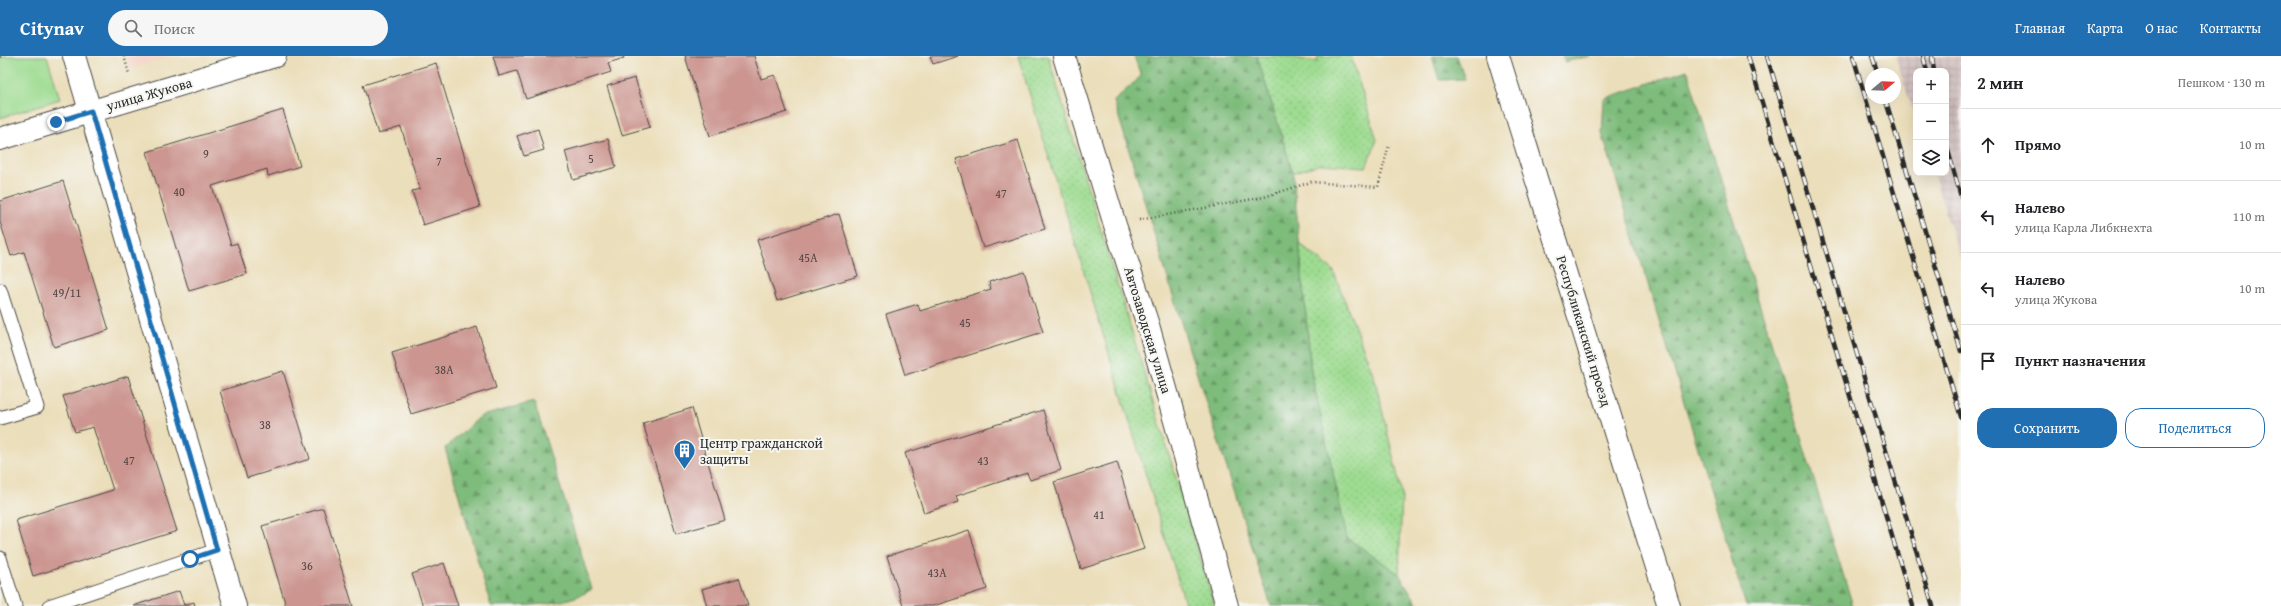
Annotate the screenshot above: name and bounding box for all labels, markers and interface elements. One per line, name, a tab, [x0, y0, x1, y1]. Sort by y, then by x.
search box	[108, 10, 388, 46]
text: Citynav	[20, 14, 84, 42]
icon: search	[122, 17, 144, 39]
text: Поиск	[154, 18, 195, 39]
text: Главная	[2015, 18, 2065, 38]
text: Карта	[2087, 18, 2123, 38]
text: О нас	[2145, 18, 2178, 38]
text: Контакты	[2200, 18, 2261, 38]
north arrow	[1865, 68, 1901, 104]
map controls	[1913, 68, 1949, 176]
button: +	[1913, 68, 1949, 104]
text: 2 мин	[1977, 70, 2023, 95]
street label: улица Жукова	[103, 72, 195, 116]
text: Пешком · 130 m	[2178, 73, 2265, 92]
button: −	[1913, 104, 1949, 140]
route end	[47, 113, 65, 131]
icon: ahead	[1977, 134, 1999, 156]
text: Прямо	[2015, 134, 2061, 155]
text: 10 m	[2239, 135, 2265, 154]
button: layers	[1913, 140, 1949, 176]
house number: 9	[203, 145, 209, 162]
house number: 5	[588, 150, 594, 167]
house number: 7	[436, 153, 442, 170]
house number: 40	[173, 183, 185, 200]
house number: 47	[995, 185, 1007, 202]
text: Налево	[2015, 197, 2065, 218]
icon: left	[1977, 206, 1999, 228]
text: 110 m	[2233, 207, 2265, 226]
text: улица Карла Либкнехта	[2015, 218, 2153, 237]
house number: 45А	[799, 249, 818, 266]
street label: Республиканский проезд	[1552, 253, 1617, 409]
street label: Автозаводская улица	[1119, 264, 1177, 396]
text: Налево	[2015, 269, 2065, 290]
icon: left	[1977, 278, 1999, 300]
text: 10 m	[2239, 279, 2265, 298]
house number: 49/11	[53, 284, 82, 301]
text: улица Жукова	[2015, 290, 2097, 309]
house number: 45	[959, 314, 971, 331]
icon: arrive	[1977, 350, 1999, 372]
text: Пункт назначения	[2015, 350, 2146, 371]
house number: 38А	[435, 361, 454, 378]
button: Сохранить	[1977, 408, 2117, 448]
button: Поделиться	[2125, 408, 2265, 448]
house number: 38	[259, 416, 271, 433]
place label: Центр гражданской защиты	[700, 433, 823, 469]
building icon: Центр гражданской защиты	[671, 438, 697, 471]
house number: 47	[123, 452, 135, 469]
house number: 43	[977, 452, 989, 469]
house number: 41	[1093, 506, 1105, 523]
route start	[181, 550, 199, 568]
house number: 36	[301, 557, 313, 574]
house number: 43А	[928, 564, 947, 581]

